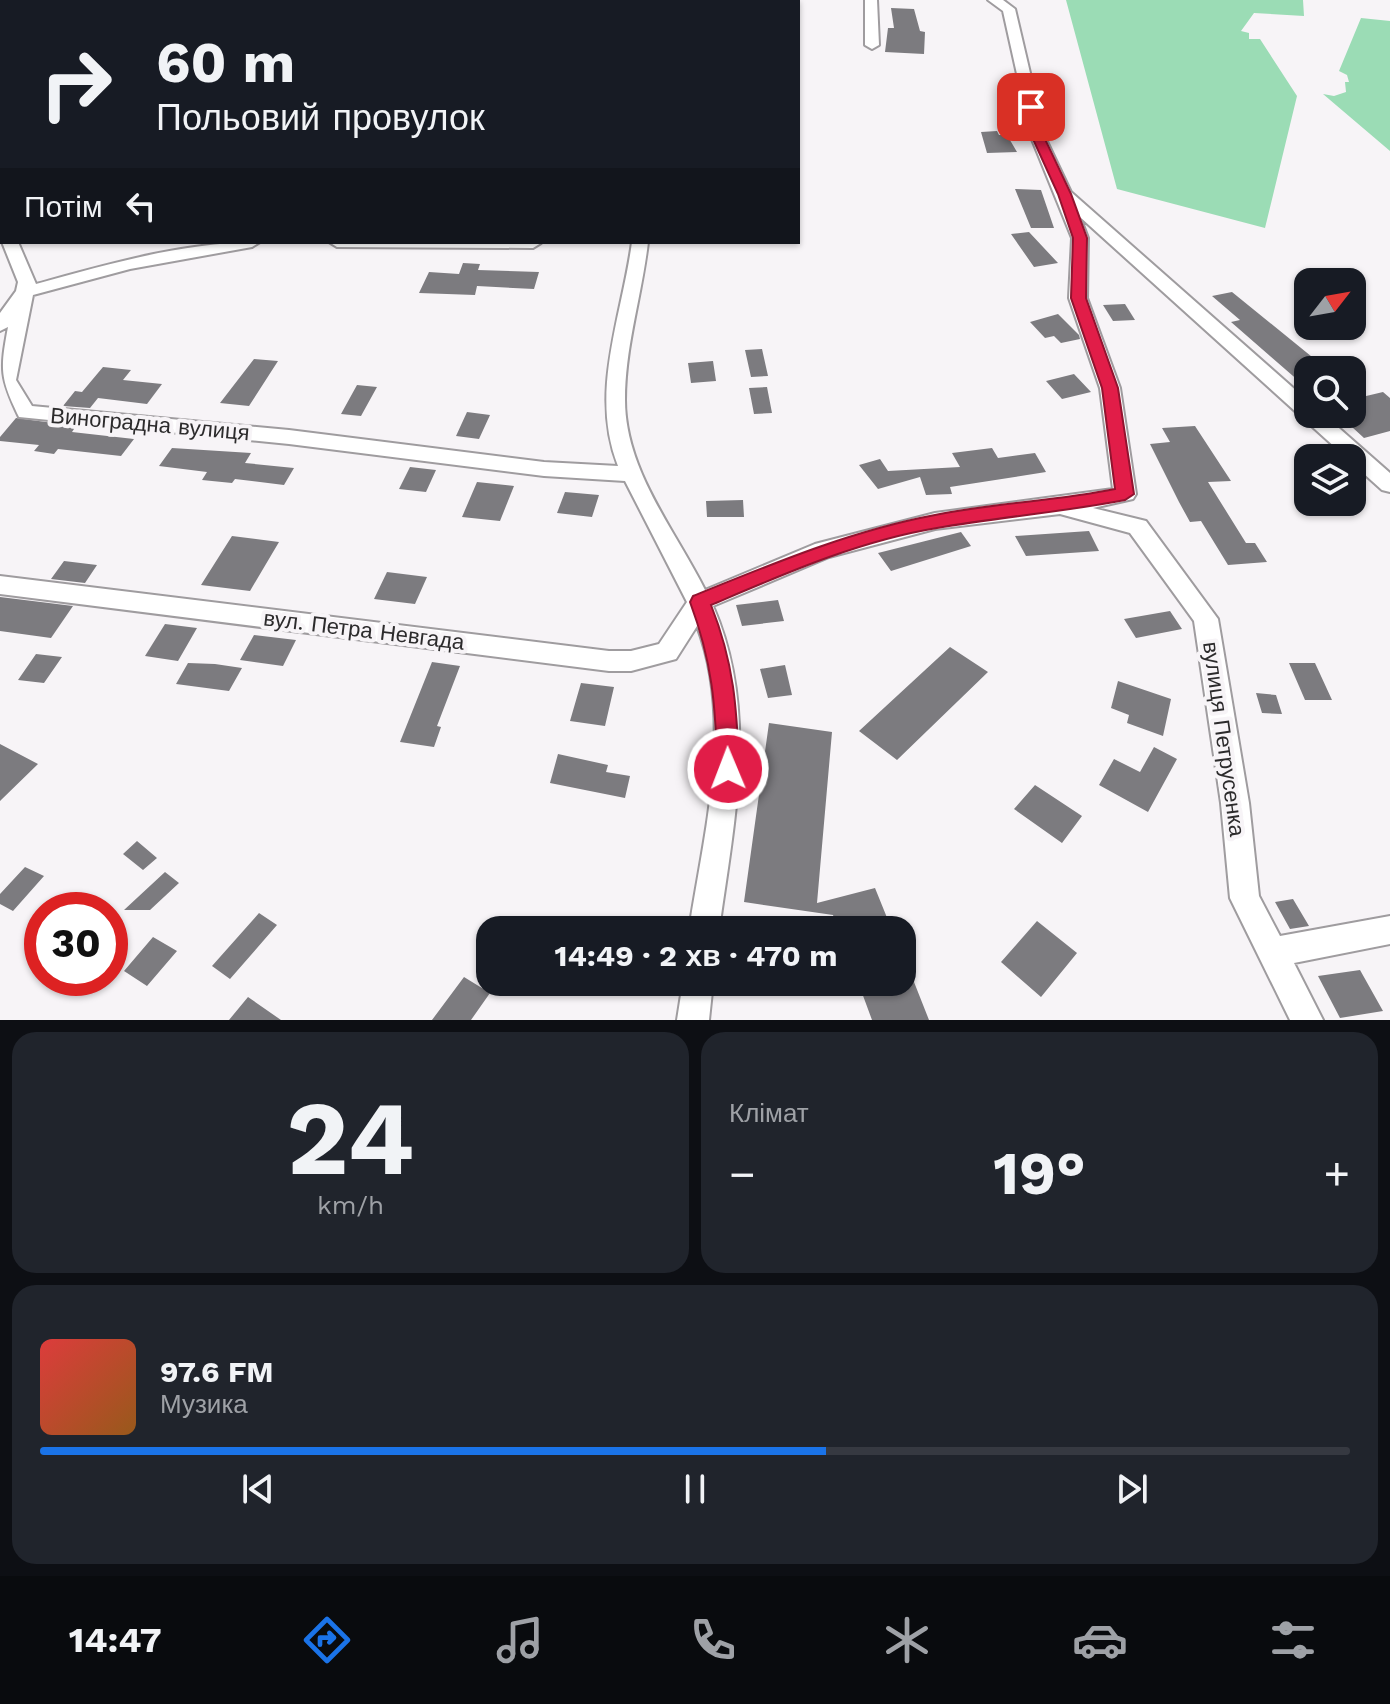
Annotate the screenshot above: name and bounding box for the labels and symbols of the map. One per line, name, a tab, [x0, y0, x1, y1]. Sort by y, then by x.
pin	[997, 73, 1065, 141]
north arrow	[1294, 268, 1366, 340]
street label: Виноградна вулиця	[49, 403, 251, 445]
street label: вул. Петра Невгада	[262, 605, 466, 655]
street label: вулиця Петрусенка	[1198, 640, 1250, 839]
position arrow	[686, 727, 770, 811]
speed limit sign: 30	[24, 892, 128, 996]

